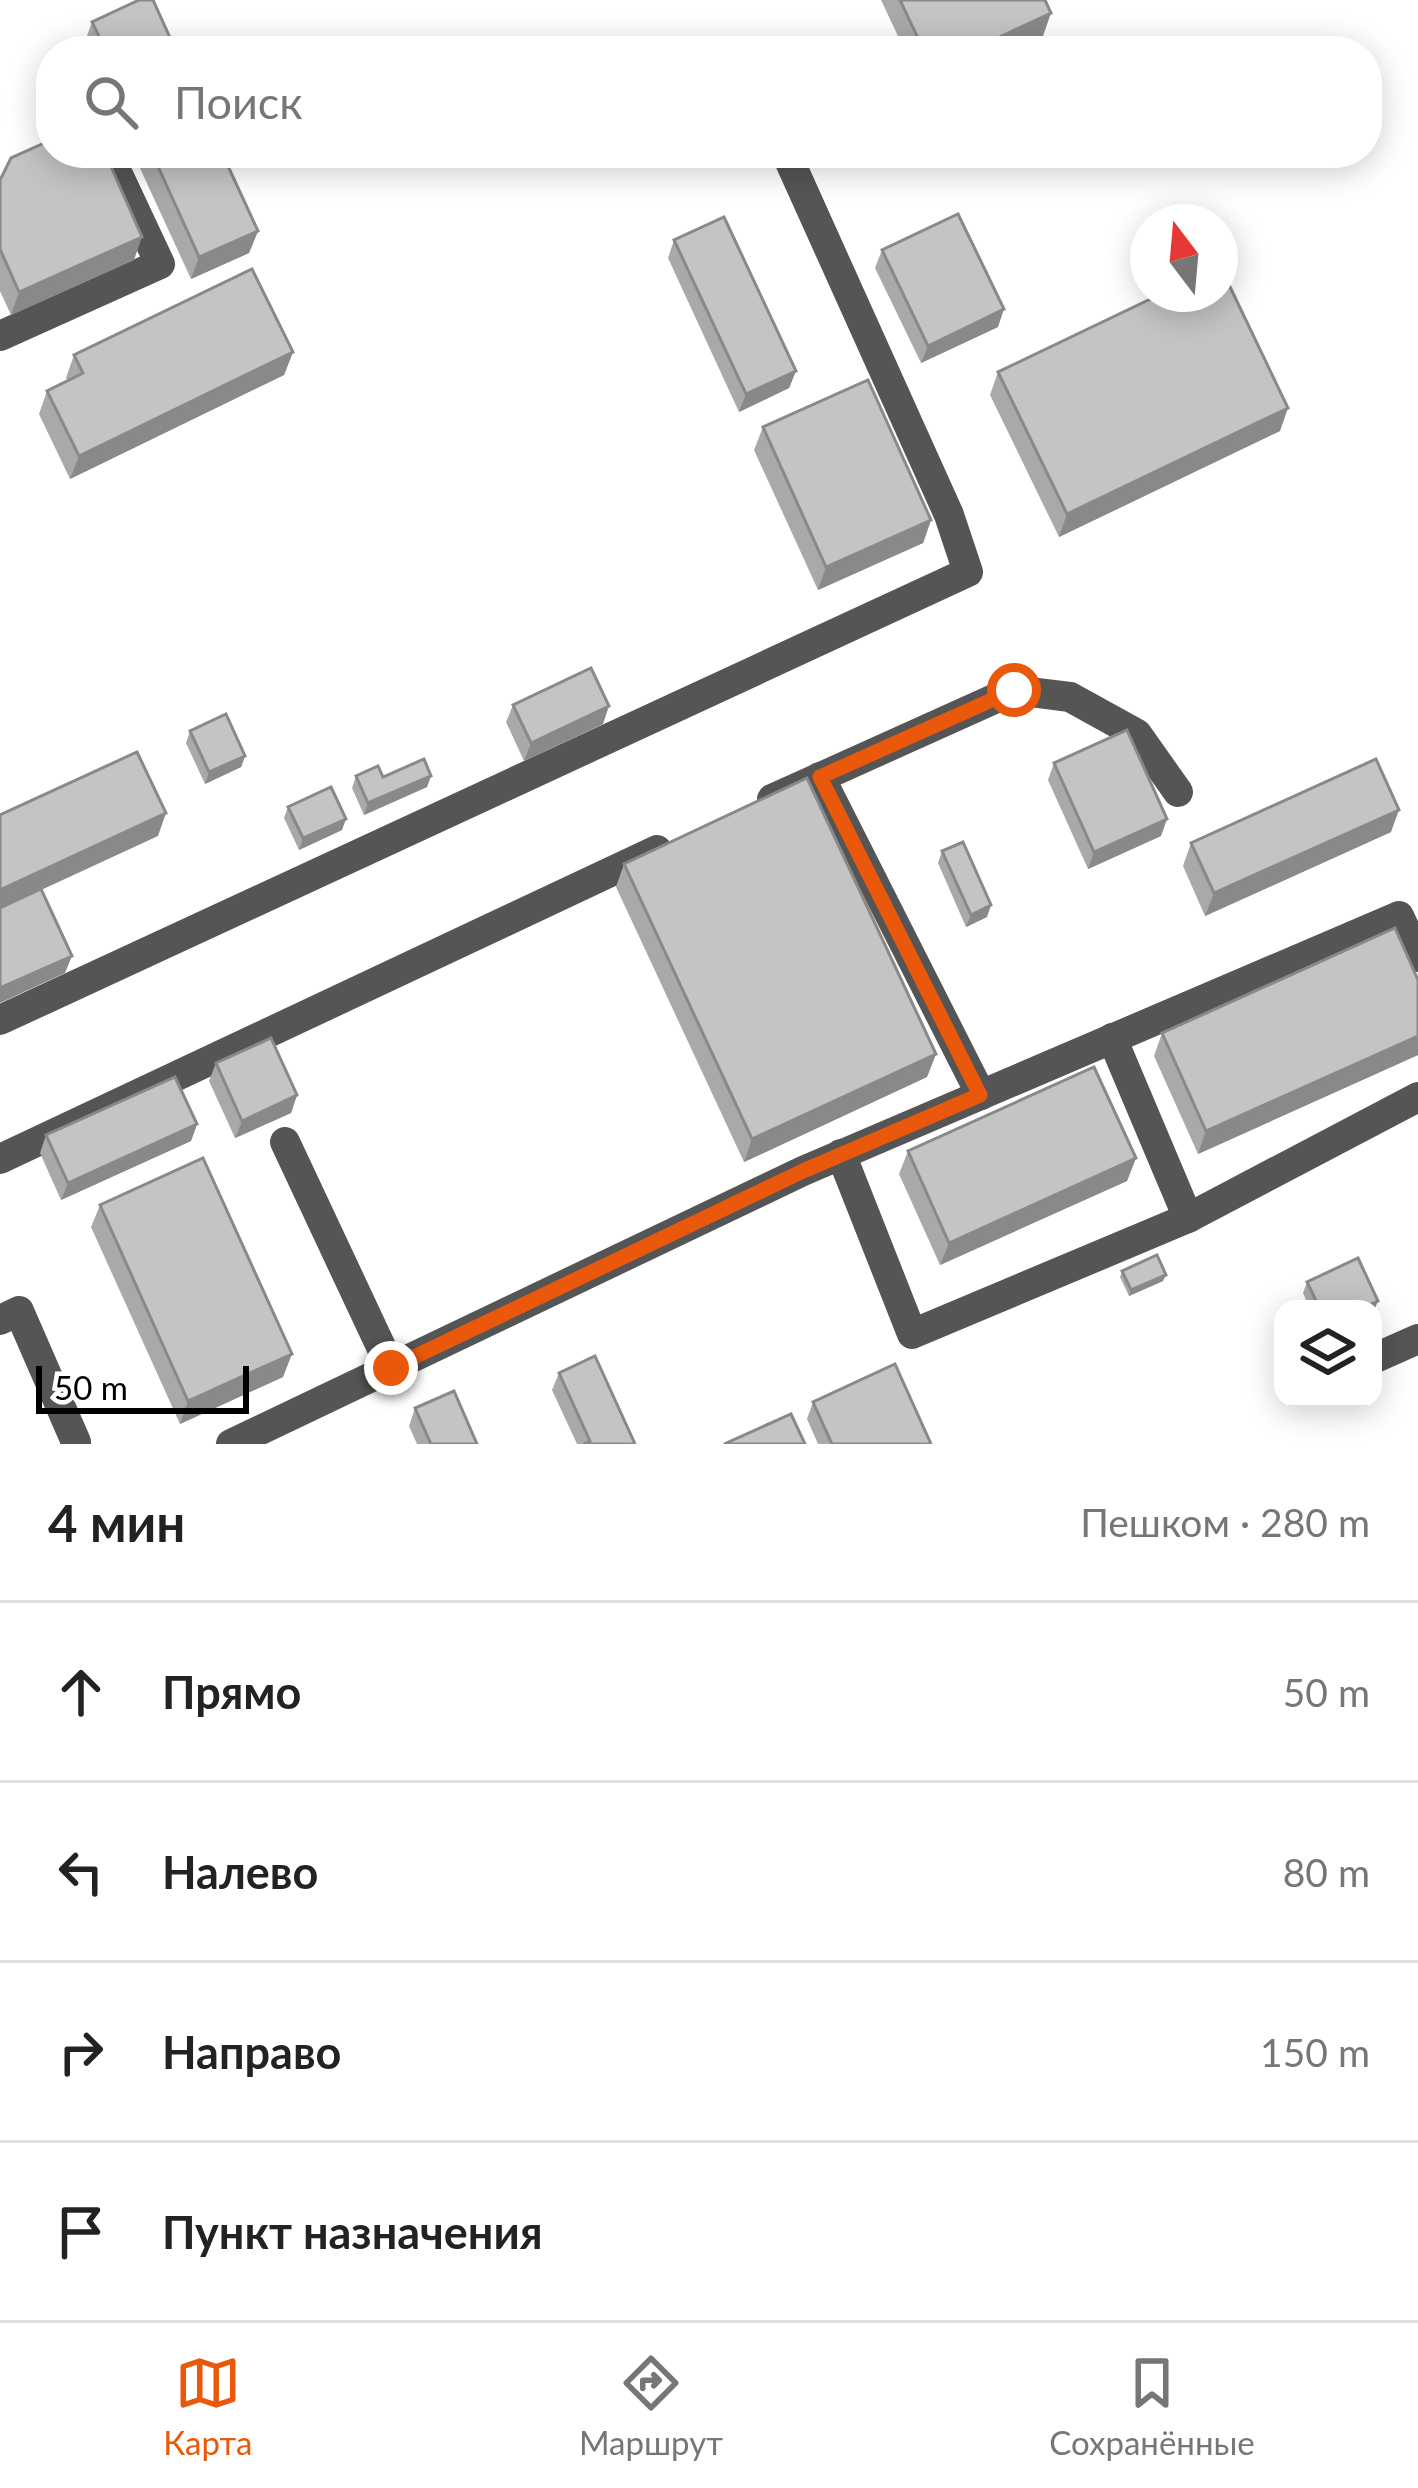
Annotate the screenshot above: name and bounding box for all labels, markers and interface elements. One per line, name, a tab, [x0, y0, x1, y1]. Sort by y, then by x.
search box	[36, 36, 1382, 168]
icon: search	[78, 69, 144, 135]
text: Поиск	[174, 75, 303, 129]
north arrow	[1130, 204, 1238, 312]
route start	[987, 663, 1041, 717]
map controls	[1274, 1300, 1382, 1408]
button: layers	[1274, 1300, 1382, 1408]
route end	[364, 1341, 418, 1395]
scale bar	[36, 1360, 249, 1413]
text: 50 m	[54, 1367, 128, 1407]
text: 4 мин	[48, 1492, 185, 1553]
text: Пешком · 280 m	[1080, 1499, 1370, 1545]
icon: ahead	[48, 1659, 114, 1725]
text: Прямо	[162, 1665, 301, 1719]
text: 50 m	[1283, 1669, 1370, 1715]
icon: left	[48, 1839, 114, 1905]
text: Налево	[162, 1845, 318, 1899]
text: 80 m	[1283, 1849, 1370, 1895]
icon: right	[48, 2019, 114, 2085]
text: Направо	[162, 2025, 341, 2079]
text: 150 m	[1260, 2029, 1370, 2075]
icon: arrive	[48, 2199, 114, 2265]
text: Пункт назначения	[162, 2205, 543, 2259]
tab: Карта	[163, 2350, 252, 2462]
tab: Маршрут	[579, 2350, 723, 2462]
tab: Сохранённые	[1049, 2350, 1255, 2462]

